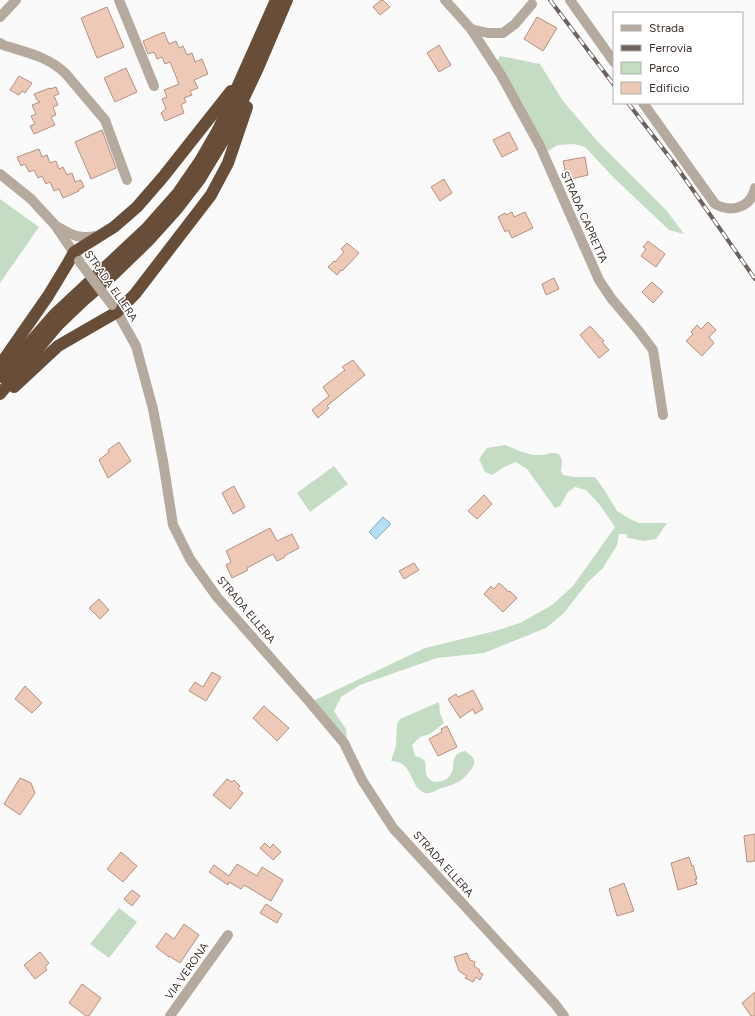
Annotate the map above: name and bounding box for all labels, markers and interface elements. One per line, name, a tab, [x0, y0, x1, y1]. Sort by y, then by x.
legend	[613, 12, 743, 104]
text: Strada	[649, 21, 684, 35]
text: Ferrovia	[649, 41, 692, 55]
text: Parco	[649, 61, 679, 75]
text: Edificio	[649, 81, 689, 95]
street label: STRADA CAPRETTA	[558, 169, 610, 265]
street label: STRADA ELLERA	[82, 248, 141, 324]
street label: STRADA ELLERA	[214, 574, 278, 647]
street label: STRADA ELLERA	[410, 829, 476, 900]
street label: VIA VERONA	[163, 940, 212, 1002]

